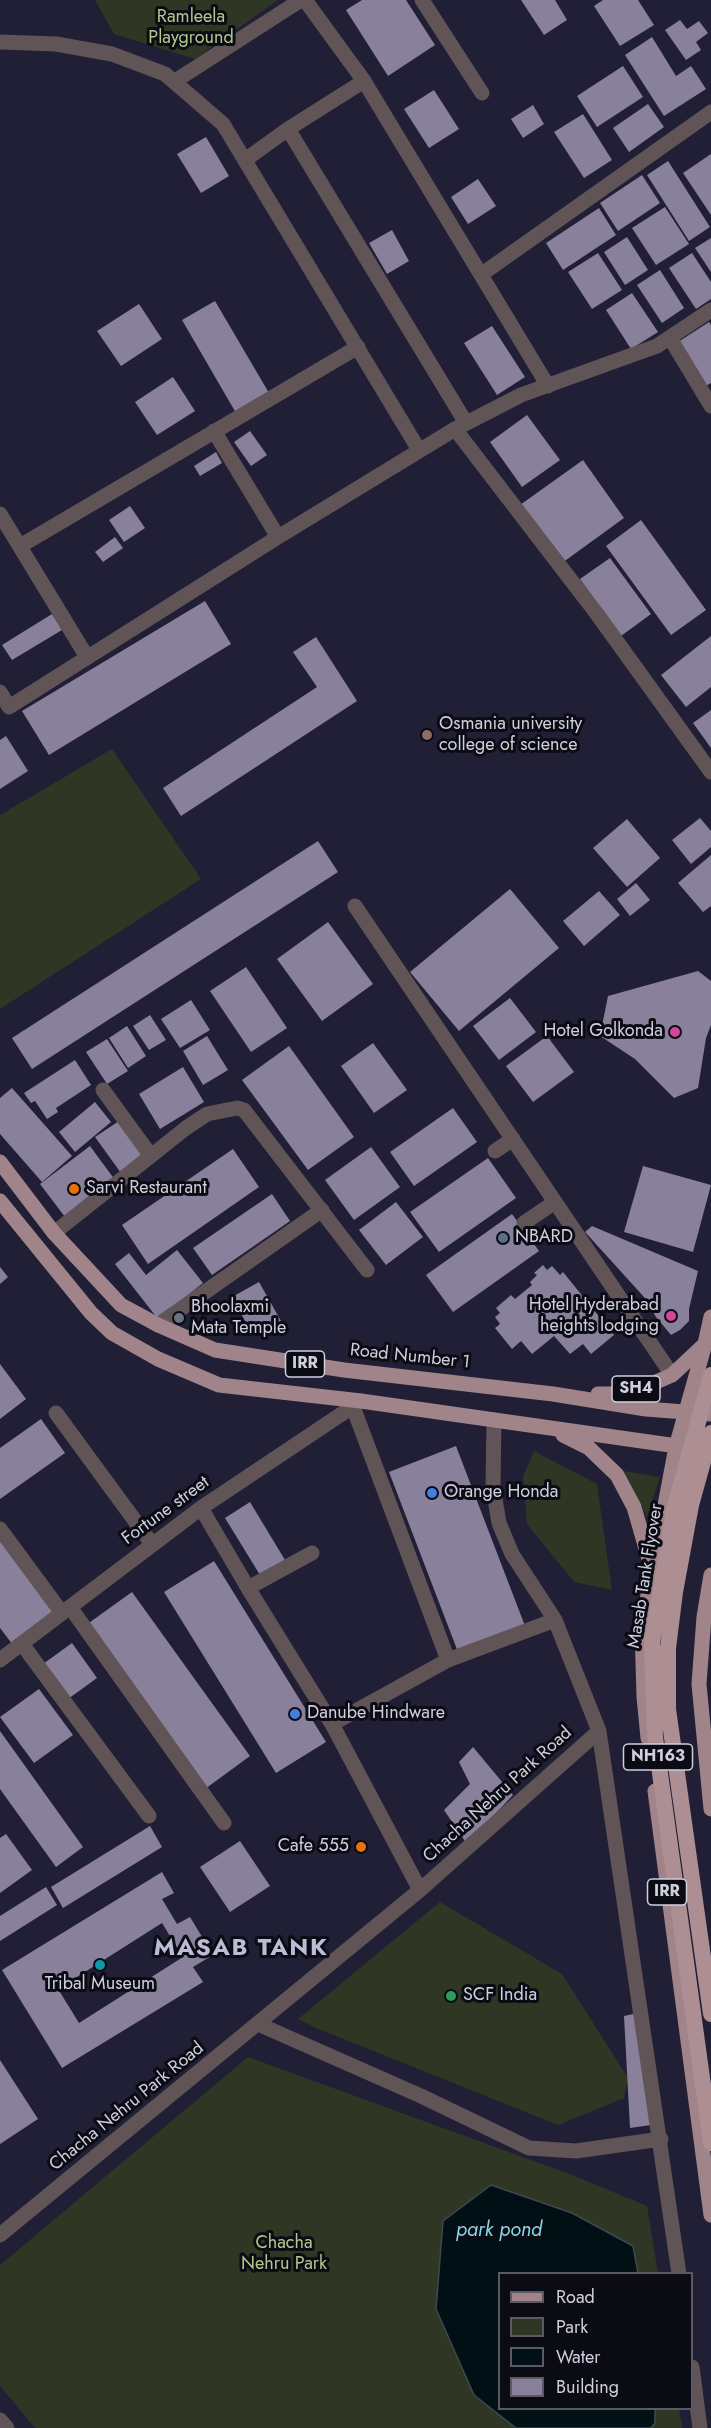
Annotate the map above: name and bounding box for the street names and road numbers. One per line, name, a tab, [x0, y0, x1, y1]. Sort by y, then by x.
street label: Road Number 1	[349, 1340, 471, 1374]
road number: IRR	[286, 1351, 324, 1377]
road number: SH4	[612, 1376, 660, 1402]
street label: Fortune street	[118, 1472, 214, 1550]
street label: Masab Tank Flyover	[624, 1502, 668, 1650]
street label: Chacha Nehru Park Road	[419, 1723, 577, 1867]
road number: NH163	[624, 1744, 692, 1770]
road number: IRR	[648, 1879, 686, 1905]
street label: Chacha Nehru Park Road	[45, 2038, 209, 2176]

